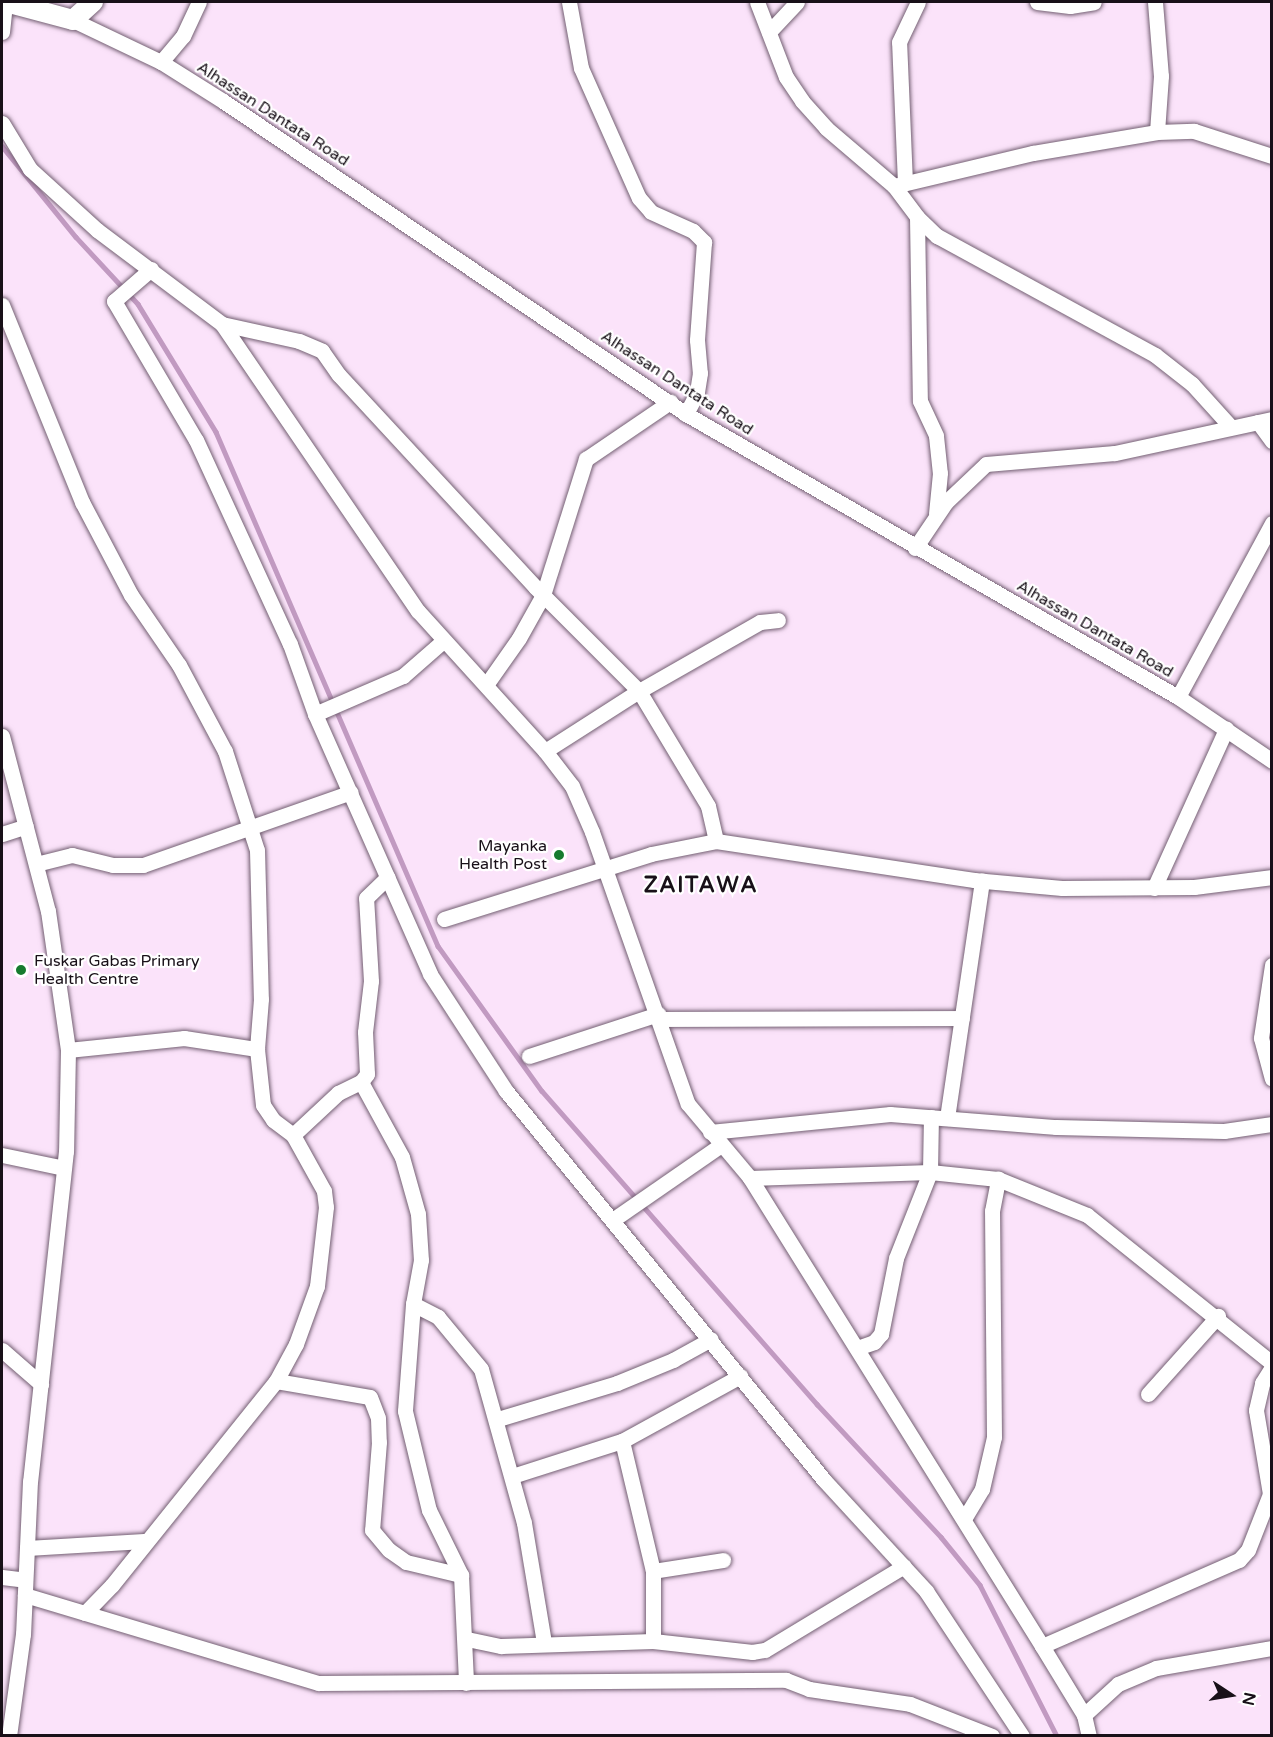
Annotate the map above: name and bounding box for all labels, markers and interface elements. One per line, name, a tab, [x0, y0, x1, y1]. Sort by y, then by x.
street label: Alhassan Dantata Road	[193, 58, 353, 170]
street label: Alhassan Dantata Road	[597, 327, 757, 439]
street label: Alhassan Dantata Road	[1013, 576, 1177, 682]
place label: Mayanka Health Post	[459, 836, 547, 874]
marker: Mayanka Health Post	[552, 848, 566, 862]
district label: ZAITAWA	[644, 873, 758, 899]
place label: Fuskar Gabas Primary Health Centre	[34, 951, 200, 989]
marker: Fuskar Gabas Primary Health Centre	[12, 961, 30, 979]
north arrow	[1201, 1665, 1261, 1725]
text: N	[1237, 1690, 1260, 1707]

